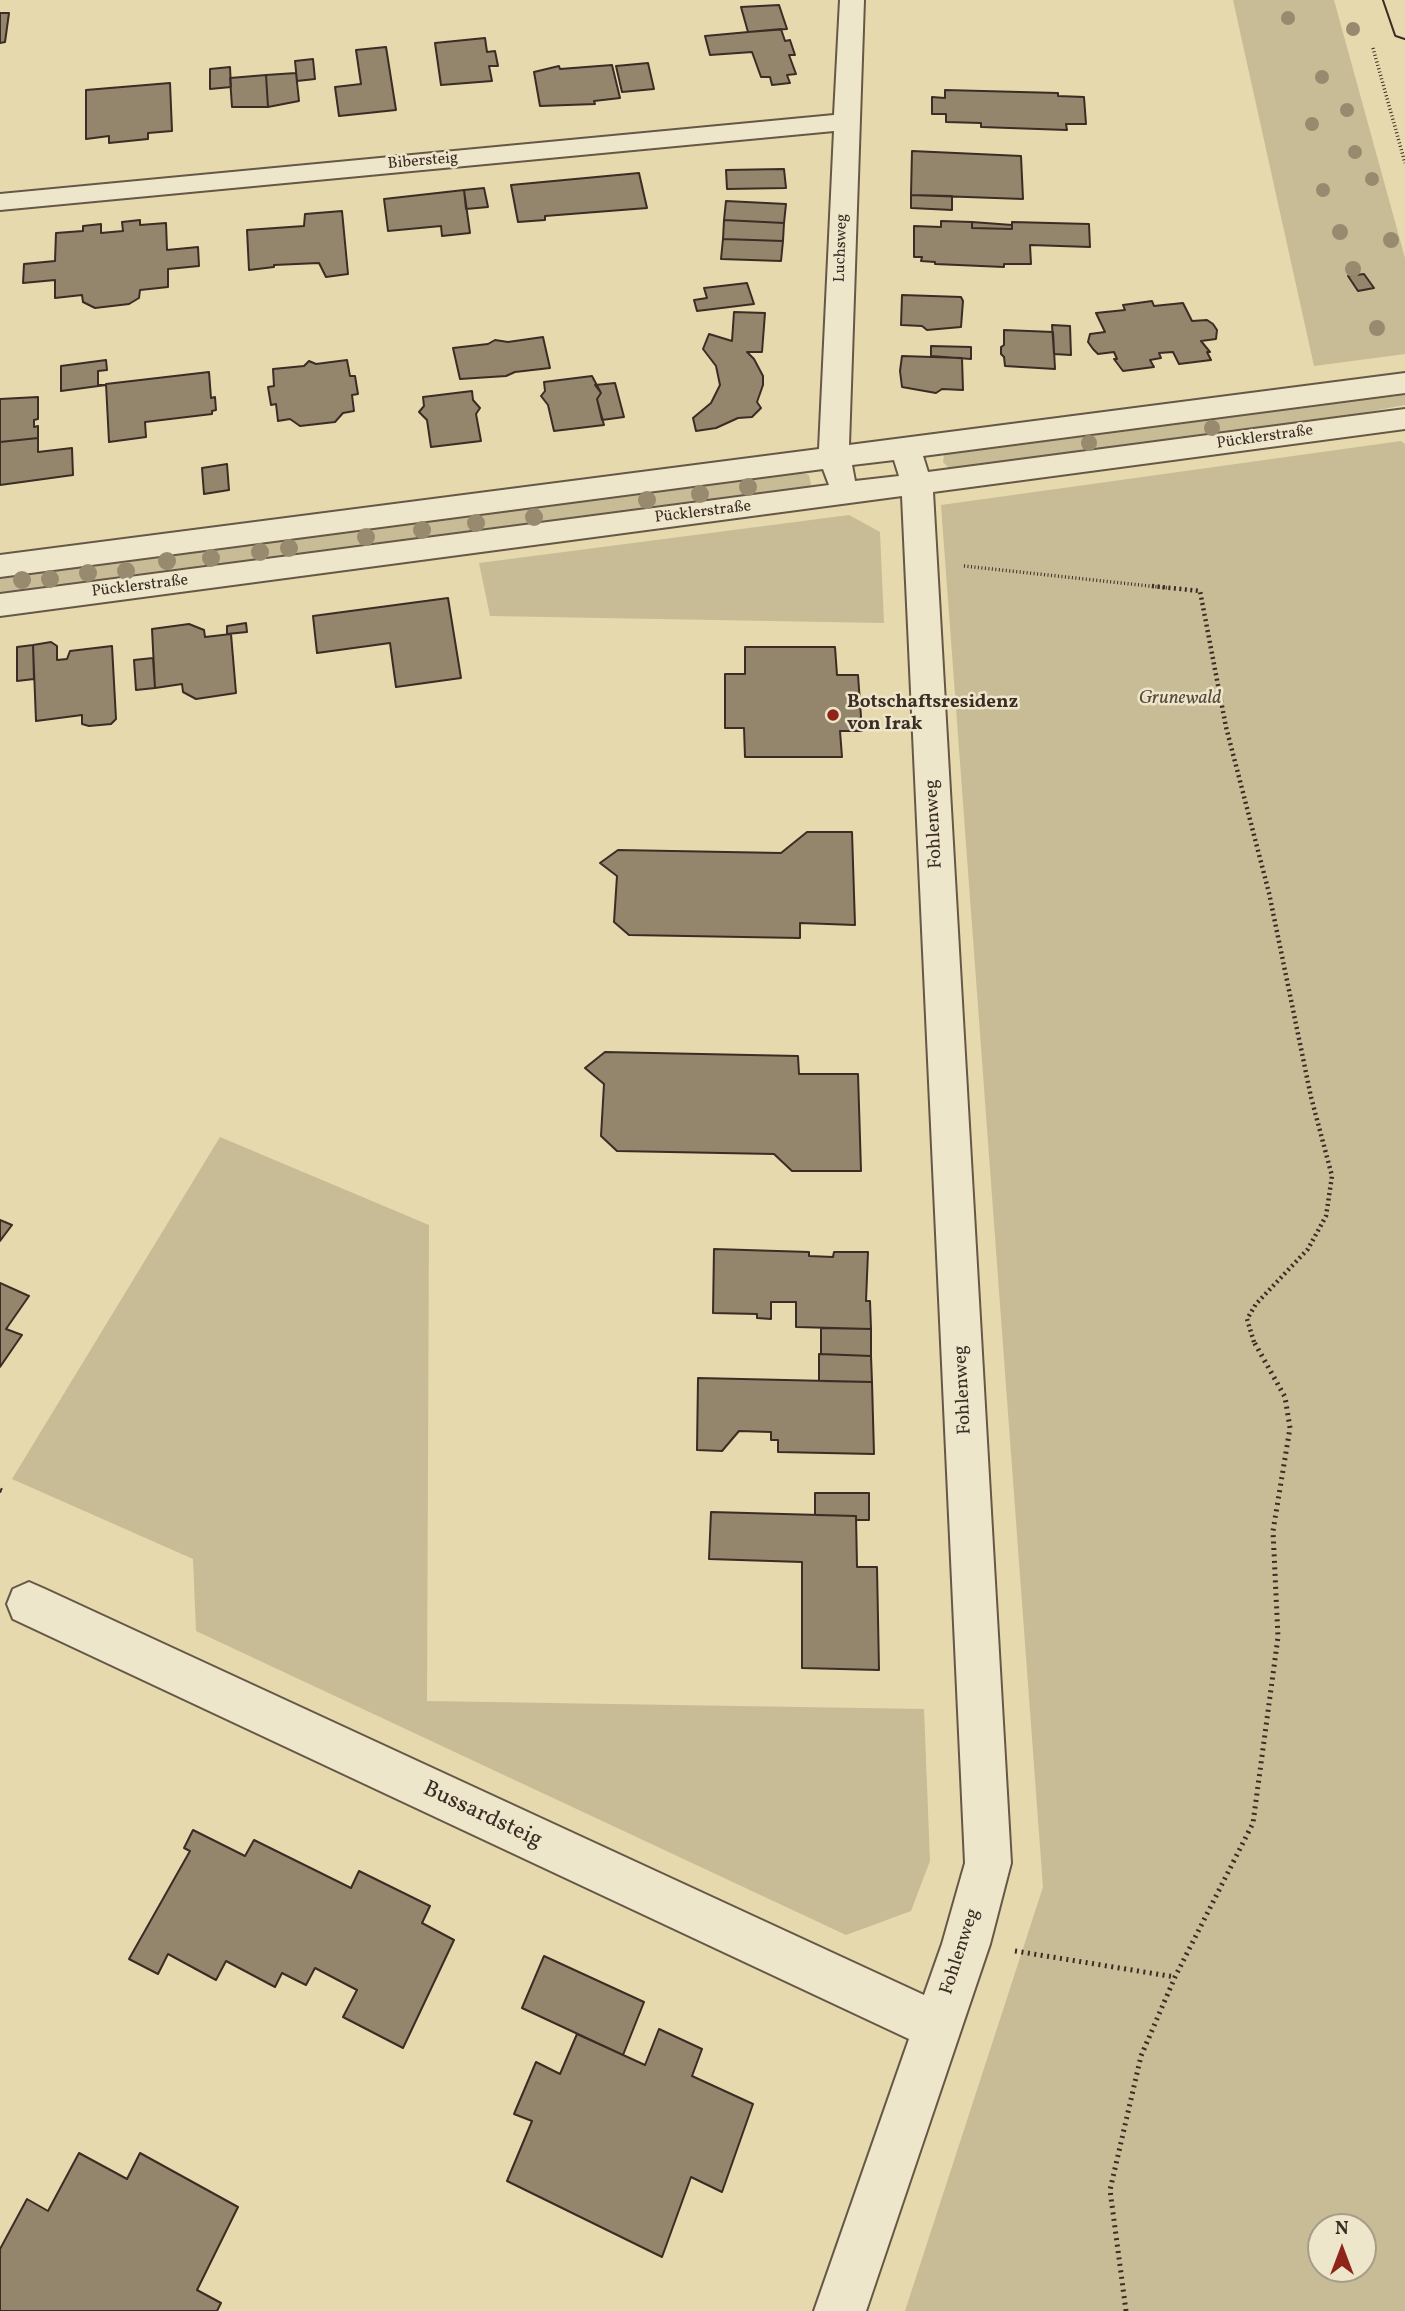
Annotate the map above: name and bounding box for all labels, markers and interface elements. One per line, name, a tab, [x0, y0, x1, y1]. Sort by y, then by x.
street label: Bibersteig	[387, 149, 459, 175]
street label: Luchsweg	[831, 213, 853, 283]
street label: Pücklerstraße	[1216, 422, 1314, 454]
street label: Pücklerstraße	[654, 498, 752, 528]
street label: Pücklerstraße	[91, 572, 189, 602]
park label: Grunewald	[1139, 689, 1221, 711]
place label: Botschaftsresidenz von Irak	[847, 693, 1018, 737]
marker: Botschaftsresidenz von Irak	[825, 707, 841, 723]
street label: Fohlenweg	[921, 779, 949, 869]
street label: Fohlenweg	[950, 1345, 978, 1435]
street label: Bussardsteig	[418, 1776, 546, 1856]
street label: Fohlenweg	[936, 1906, 986, 1998]
north arrow	[1307, 2213, 1377, 2283]
text: N	[1335, 2216, 1349, 2242]

